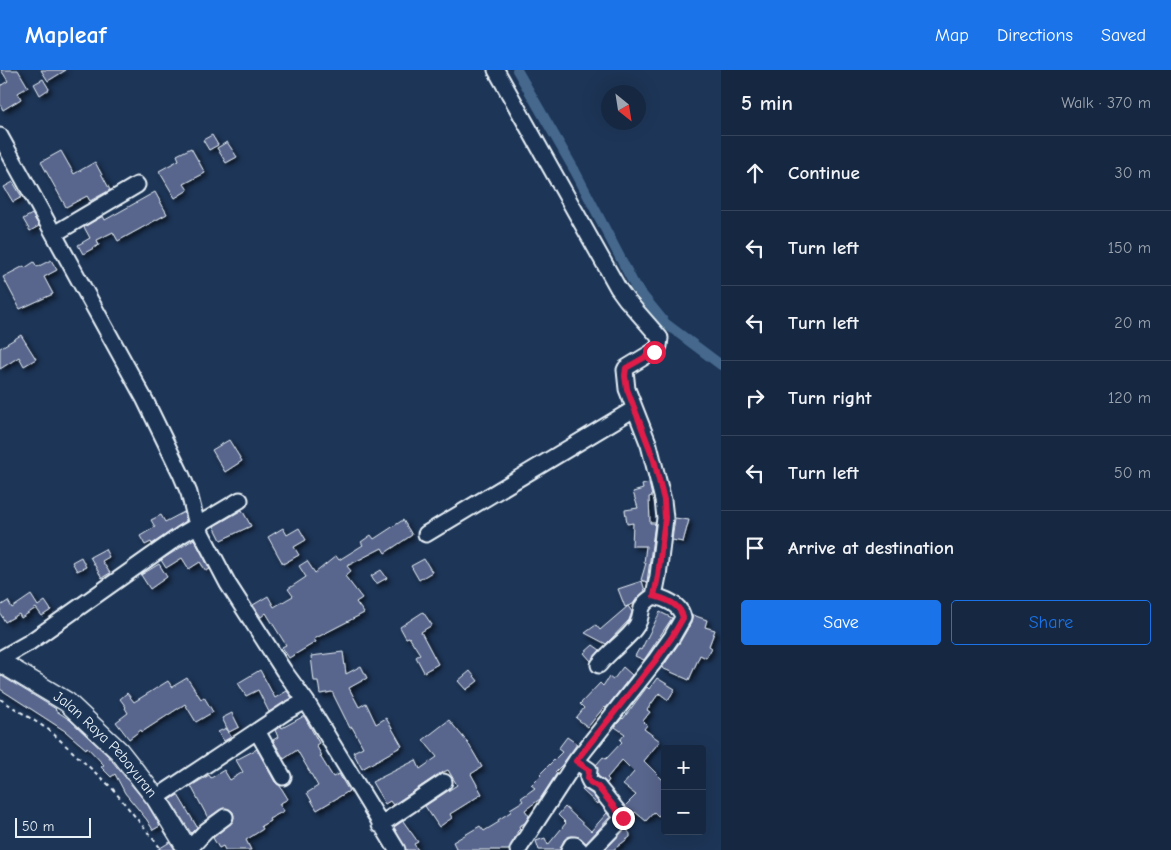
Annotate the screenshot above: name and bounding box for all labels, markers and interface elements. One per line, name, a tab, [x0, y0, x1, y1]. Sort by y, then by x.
text: Mapleaf	[25, 21, 106, 49]
text: Map	[935, 25, 969, 46]
text: Directions	[997, 25, 1073, 46]
text: Saved	[1101, 25, 1146, 46]
north arrow	[601, 85, 646, 130]
text: 5 min	[741, 91, 793, 115]
text: Walk · 370 m	[1061, 94, 1151, 112]
icon: ahead	[741, 159, 769, 187]
text: Continue	[788, 162, 860, 184]
text: 30 m	[1115, 164, 1151, 182]
icon: left	[741, 234, 769, 262]
text: Turn left	[788, 237, 859, 259]
text: 150 m	[1108, 239, 1151, 257]
icon: left	[741, 309, 769, 337]
text: Turn left	[788, 312, 859, 334]
text: 20 m	[1114, 314, 1151, 332]
route start	[643, 341, 666, 364]
icon: right	[741, 384, 769, 412]
text: Turn right	[788, 387, 872, 409]
text: 120 m	[1108, 389, 1151, 407]
icon: left	[741, 459, 769, 487]
text: Turn left	[788, 462, 859, 484]
text: 50 m	[1114, 464, 1151, 482]
icon: arrive	[741, 534, 769, 562]
text: Arrive at destination	[788, 537, 954, 559]
button: Save	[741, 600, 941, 645]
button: Share	[951, 600, 1151, 645]
street label: Jalan Raya Pebayuran	[50, 687, 161, 801]
map controls	[661, 745, 706, 835]
button: +	[661, 745, 706, 790]
button: −	[661, 790, 706, 835]
route end	[612, 807, 635, 830]
scale bar	[15, 815, 91, 838]
text: 50 m	[22, 818, 54, 835]

